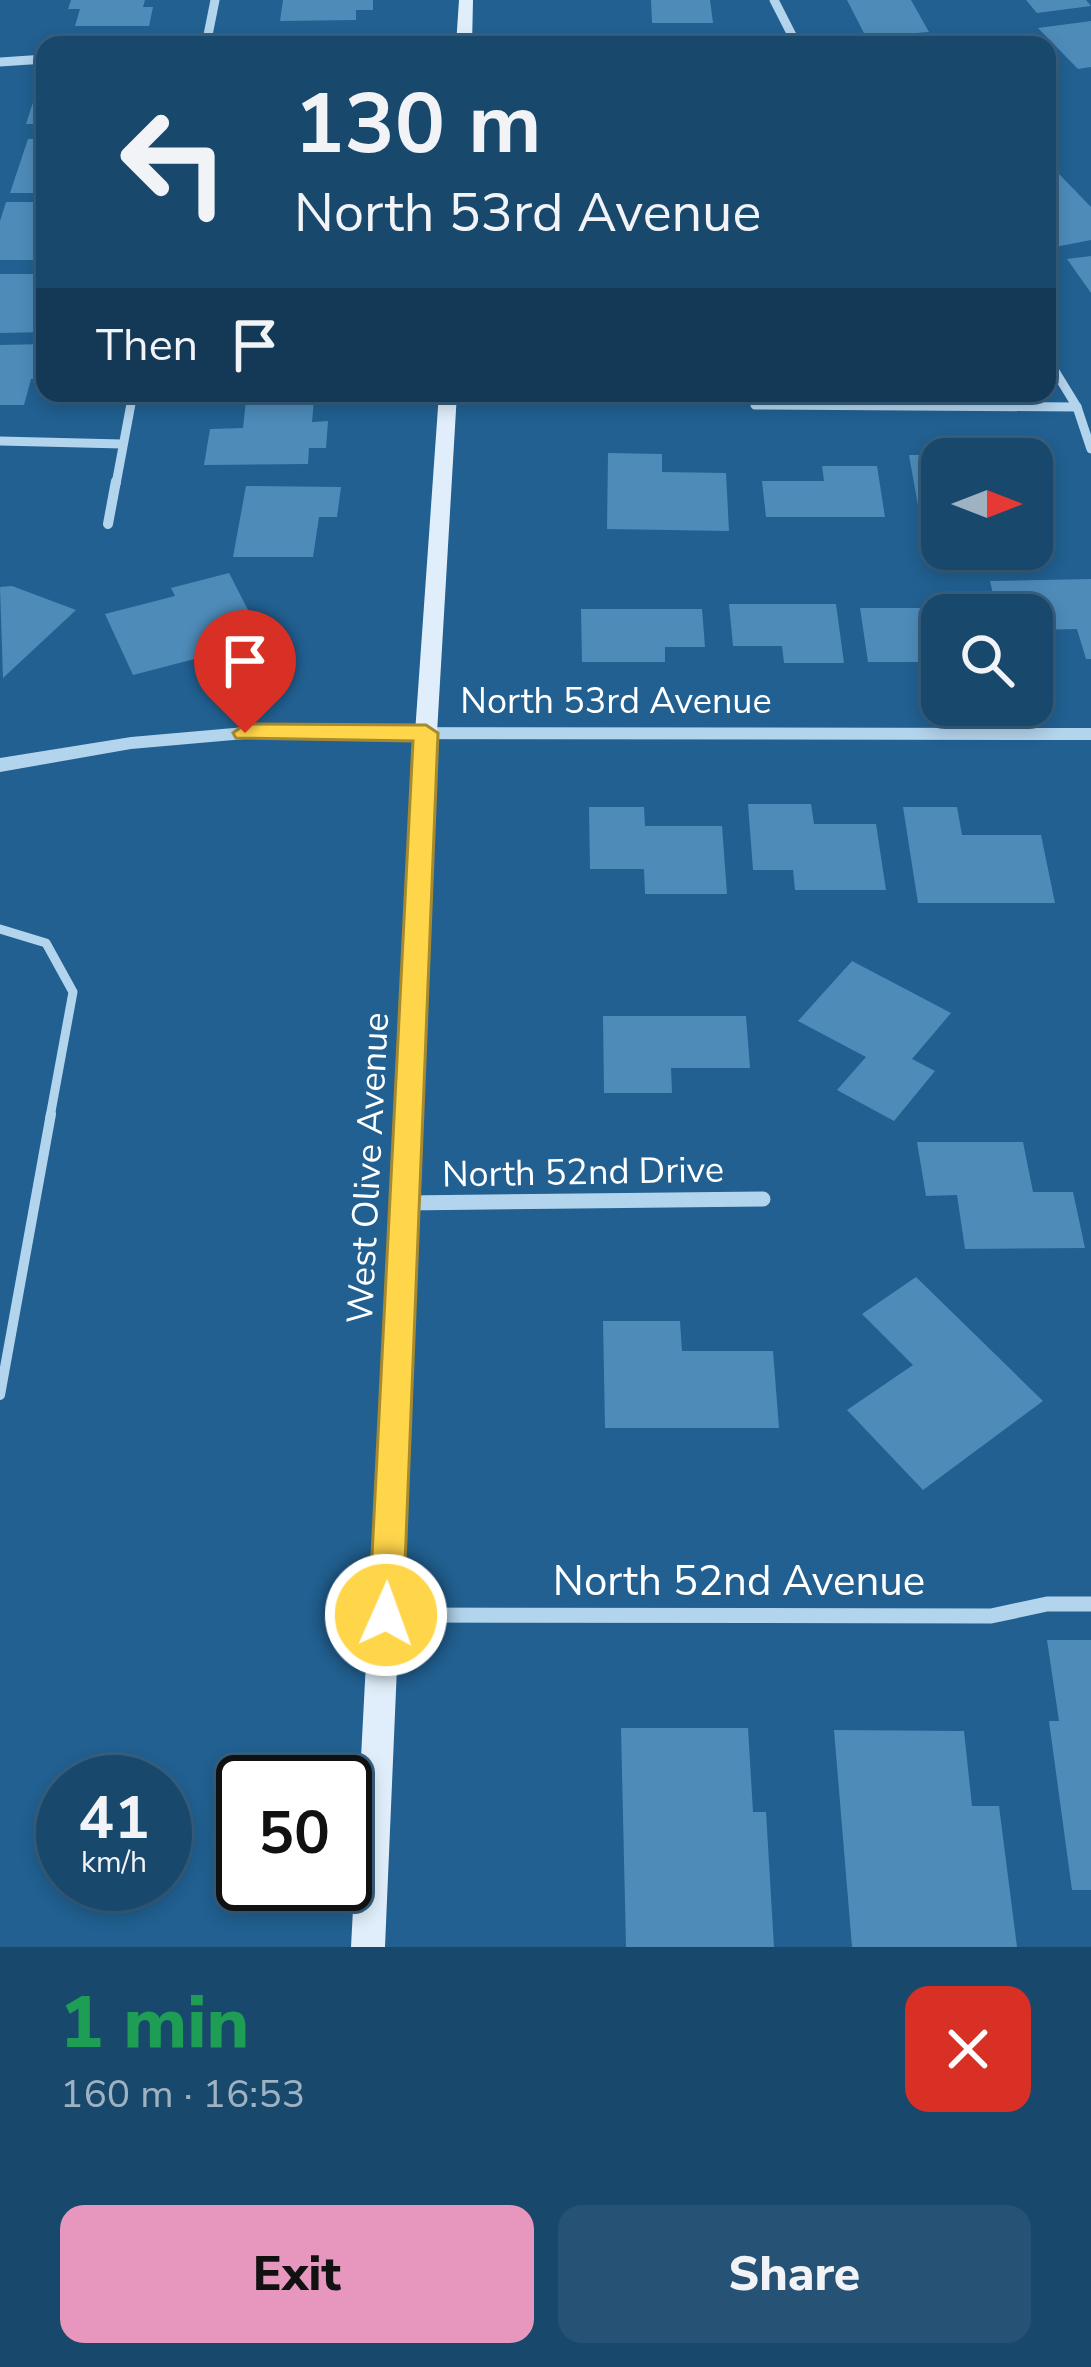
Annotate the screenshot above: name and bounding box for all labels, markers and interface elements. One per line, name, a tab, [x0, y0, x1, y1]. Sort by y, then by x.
text: 130 m	[294, 67, 542, 182]
icon: left	[96, 84, 252, 240]
text: North 53rd Avenue	[294, 176, 761, 250]
icon: arrive	[222, 312, 288, 378]
text: Then	[96, 315, 198, 376]
north arrow	[921, 438, 1053, 570]
map controls	[921, 438, 1053, 726]
button: search	[921, 594, 1053, 726]
pin	[194, 610, 296, 733]
icon: arrive	[212, 628, 278, 694]
street label: North 53rd Avenue	[460, 677, 772, 726]
street label: West Olive Avenue	[336, 1011, 401, 1325]
street label: North 52nd Drive	[442, 1146, 724, 1199]
position arrow	[323, 1552, 449, 1678]
street label: North 52nd Avenue	[553, 1553, 925, 1610]
speed limit sign: 50	[216, 1755, 372, 1911]
text: 41	[78, 1777, 150, 1859]
text: km/h	[81, 1842, 147, 1883]
text: 1 min	[60, 1974, 249, 2072]
button: close	[905, 1986, 1031, 2112]
text: 160 m · 16:53	[60, 2068, 305, 2121]
button: Exit	[60, 2205, 534, 2343]
button: Share	[558, 2205, 1031, 2343]

